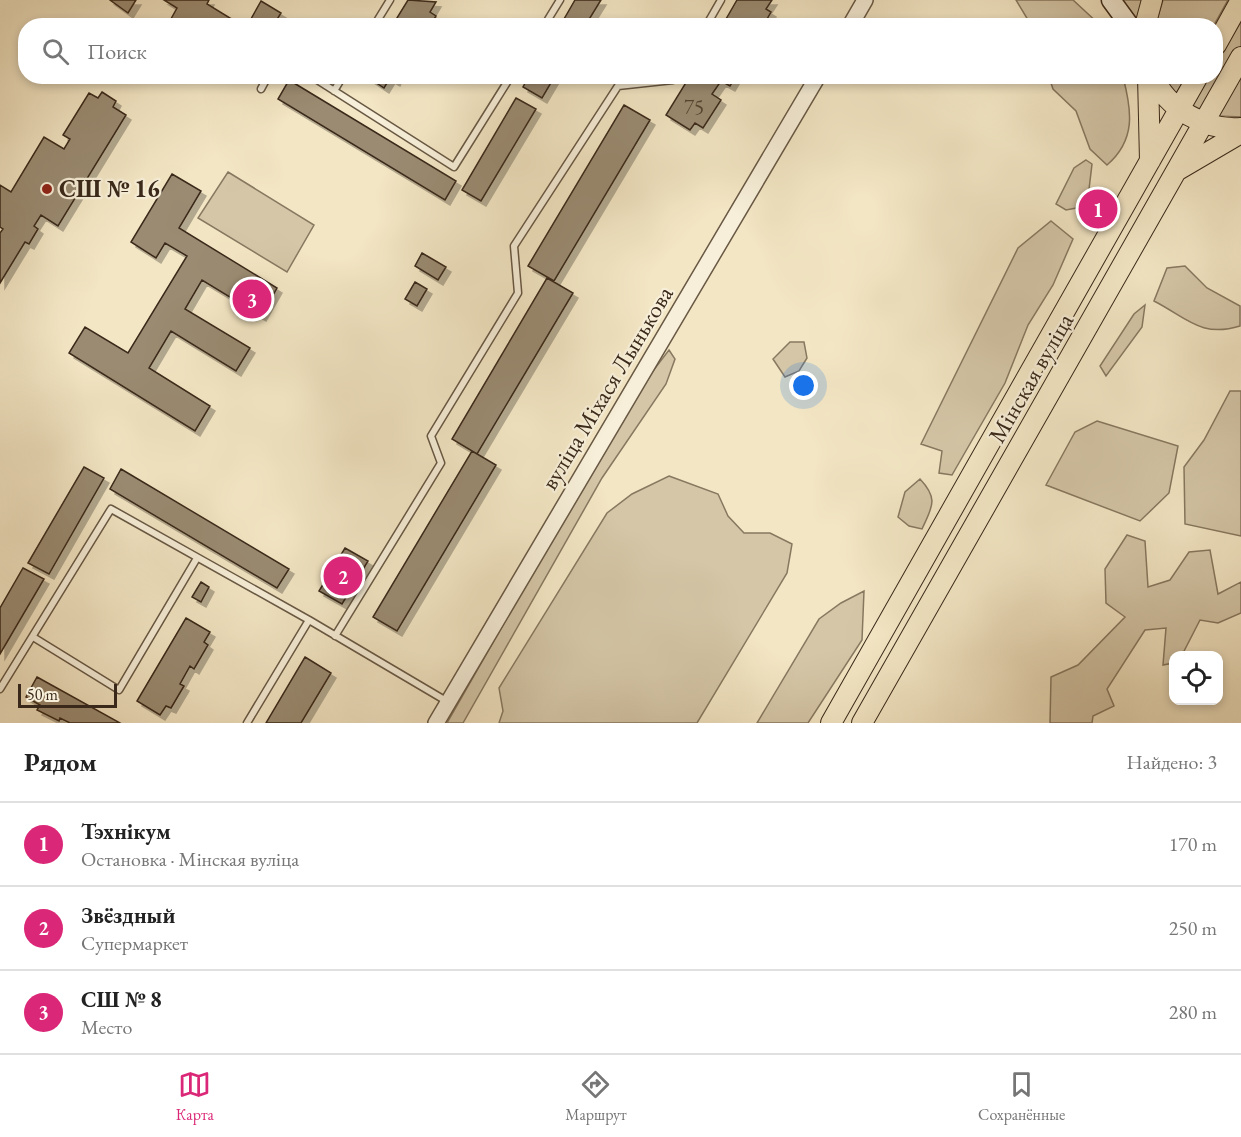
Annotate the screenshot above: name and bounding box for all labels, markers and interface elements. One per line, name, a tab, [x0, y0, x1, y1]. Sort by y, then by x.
search box	[18, 18, 1223, 84]
icon: search	[39, 35, 72, 68]
text: Поиск	[87, 37, 147, 66]
house number: 75	[684, 93, 704, 120]
place label: СШ № 16	[59, 173, 160, 204]
marker: СШ № 16	[40, 182, 54, 196]
pin: 1	[1078, 186, 1118, 232]
pin: 3	[232, 276, 272, 322]
street label: вуліца Міхася Лынькова	[534, 280, 680, 495]
street label: Мінская вуліца	[981, 307, 1080, 448]
your location	[789, 371, 818, 400]
pin: 2	[324, 554, 362, 598]
map controls	[1169, 651, 1223, 705]
button: locate	[1169, 651, 1223, 705]
scale bar	[18, 681, 117, 708]
text: 50 m	[27, 684, 58, 705]
text: Рядом	[24, 745, 97, 779]
text: Найдено: 3	[1126, 749, 1217, 775]
text: Тэхнікум	[81, 817, 171, 846]
text: 1	[38, 831, 49, 857]
text: 170 m	[1169, 831, 1217, 857]
text: Остановка · Мінская вуліца	[81, 846, 299, 872]
text: Звёздный	[81, 901, 175, 930]
text: 2	[38, 915, 49, 941]
text: 250 m	[1169, 915, 1217, 941]
text: Супермаркет	[81, 930, 188, 956]
text: СШ № 8	[81, 985, 162, 1014]
text: 3	[38, 999, 49, 1025]
text: 280 m	[1169, 999, 1217, 1025]
text: Место	[81, 1014, 132, 1040]
tab: Карта	[176, 1068, 214, 1125]
tab: Маршрут	[565, 1068, 627, 1125]
tab: Сохранённые	[978, 1068, 1065, 1125]

